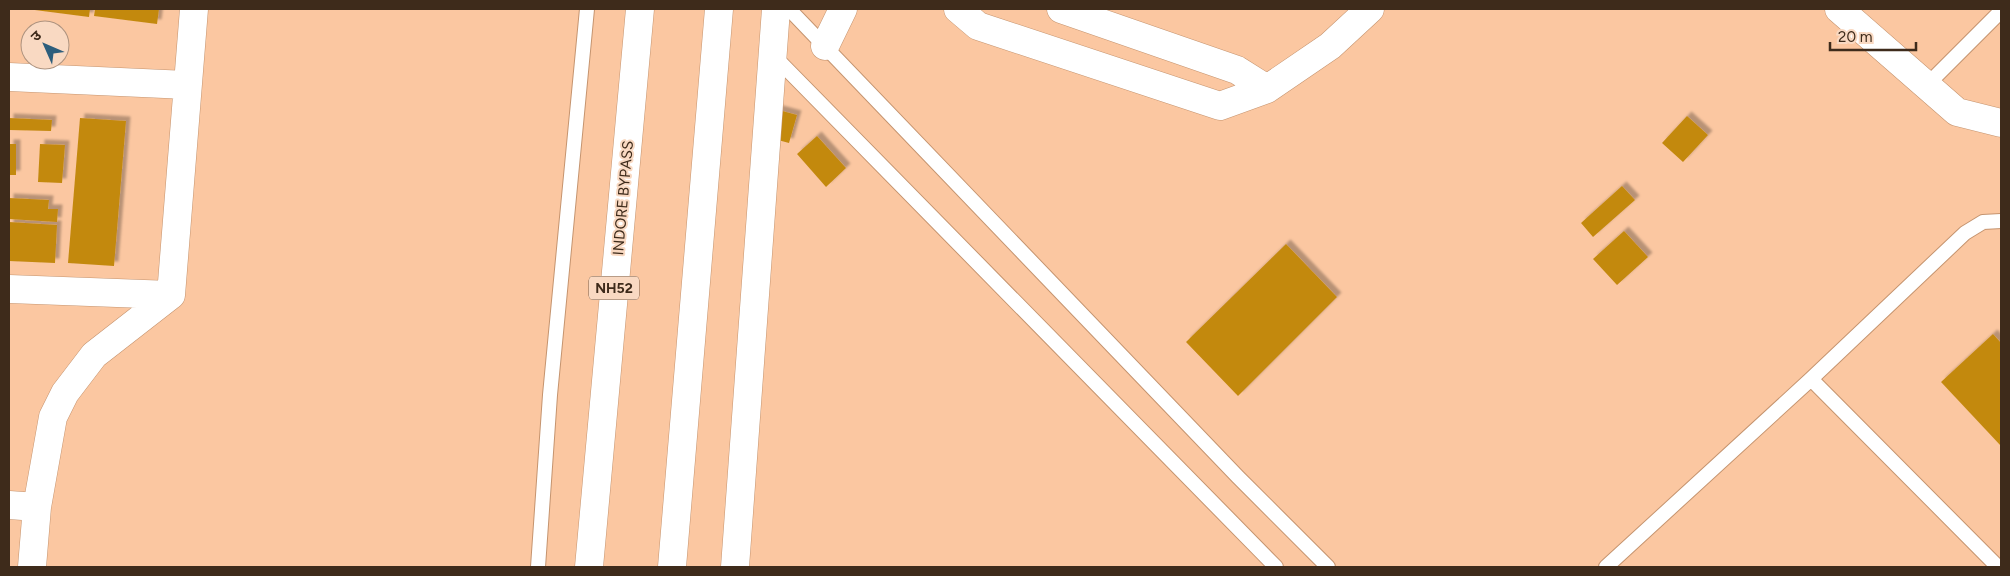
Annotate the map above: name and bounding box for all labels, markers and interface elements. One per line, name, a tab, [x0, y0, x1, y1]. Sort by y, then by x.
north arrow	[20, 20, 70, 70]
scale bar	[1830, 20, 1916, 52]
text: उ	[27, 27, 46, 45]
text: 20 m	[1838, 28, 1872, 46]
street label: INDORE BYPASS	[609, 140, 637, 256]
road number: NH52	[589, 276, 639, 300]

